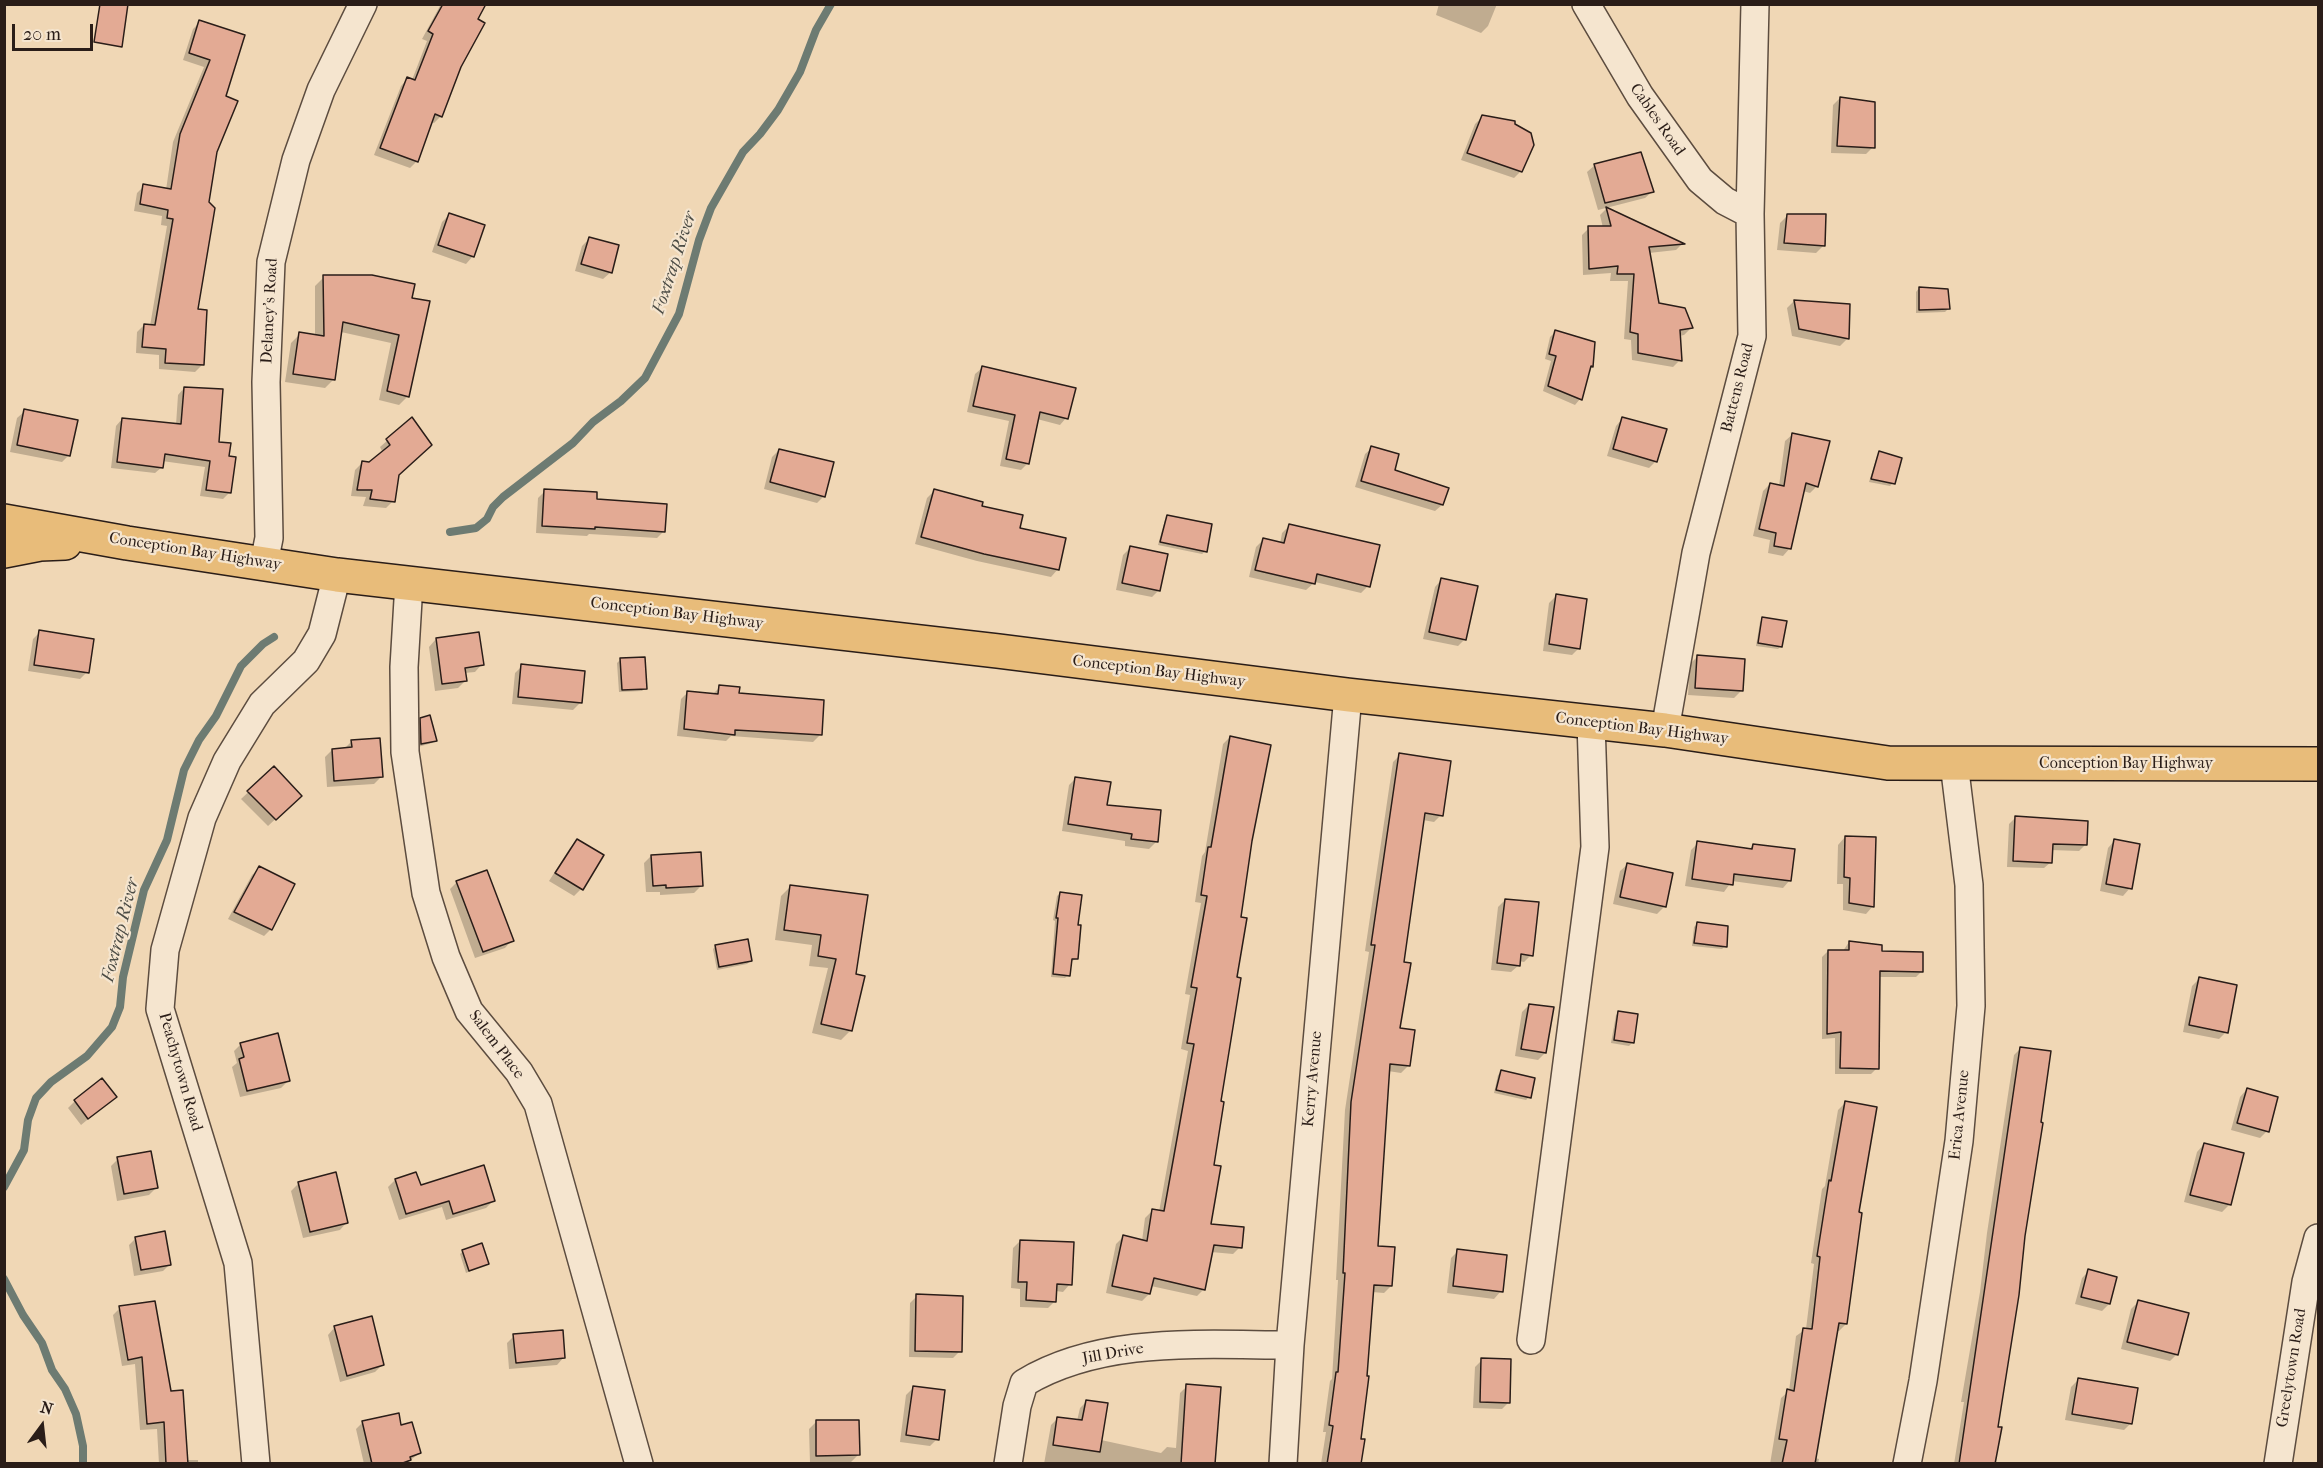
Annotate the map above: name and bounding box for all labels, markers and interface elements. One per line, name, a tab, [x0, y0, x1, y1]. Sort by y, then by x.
scale bar	[15, 12, 96, 50]
text: 20 m	[23, 24, 61, 45]
street label: Cables Road	[1625, 80, 1689, 160]
water label: Foxtrap River	[648, 209, 702, 317]
street label: Delaney's Road	[258, 258, 282, 364]
street label: Battens Road	[1718, 341, 1758, 435]
street label: Conception Bay Highway	[108, 529, 282, 575]
street label: Conception Bay Highway	[589, 594, 765, 634]
street label: Conception Bay Highway	[1071, 652, 1247, 692]
street label: Conception Bay Highway	[1554, 709, 1730, 749]
street label: Conception Bay Highway	[2039, 754, 2213, 774]
water label: Foxtrap River	[98, 876, 144, 984]
street label: Salem Place	[464, 1007, 528, 1083]
street label: Peachytown Road	[154, 1011, 206, 1133]
street label: Kerry Avenue	[1299, 1030, 1327, 1128]
street label: Erica Avenue	[1946, 1069, 1974, 1161]
street label: Greelytown Road	[2273, 1307, 2311, 1429]
street label: Jill Drive	[1081, 1339, 1145, 1369]
north arrow	[12, 1396, 72, 1456]
text: N	[38, 1397, 55, 1419]

